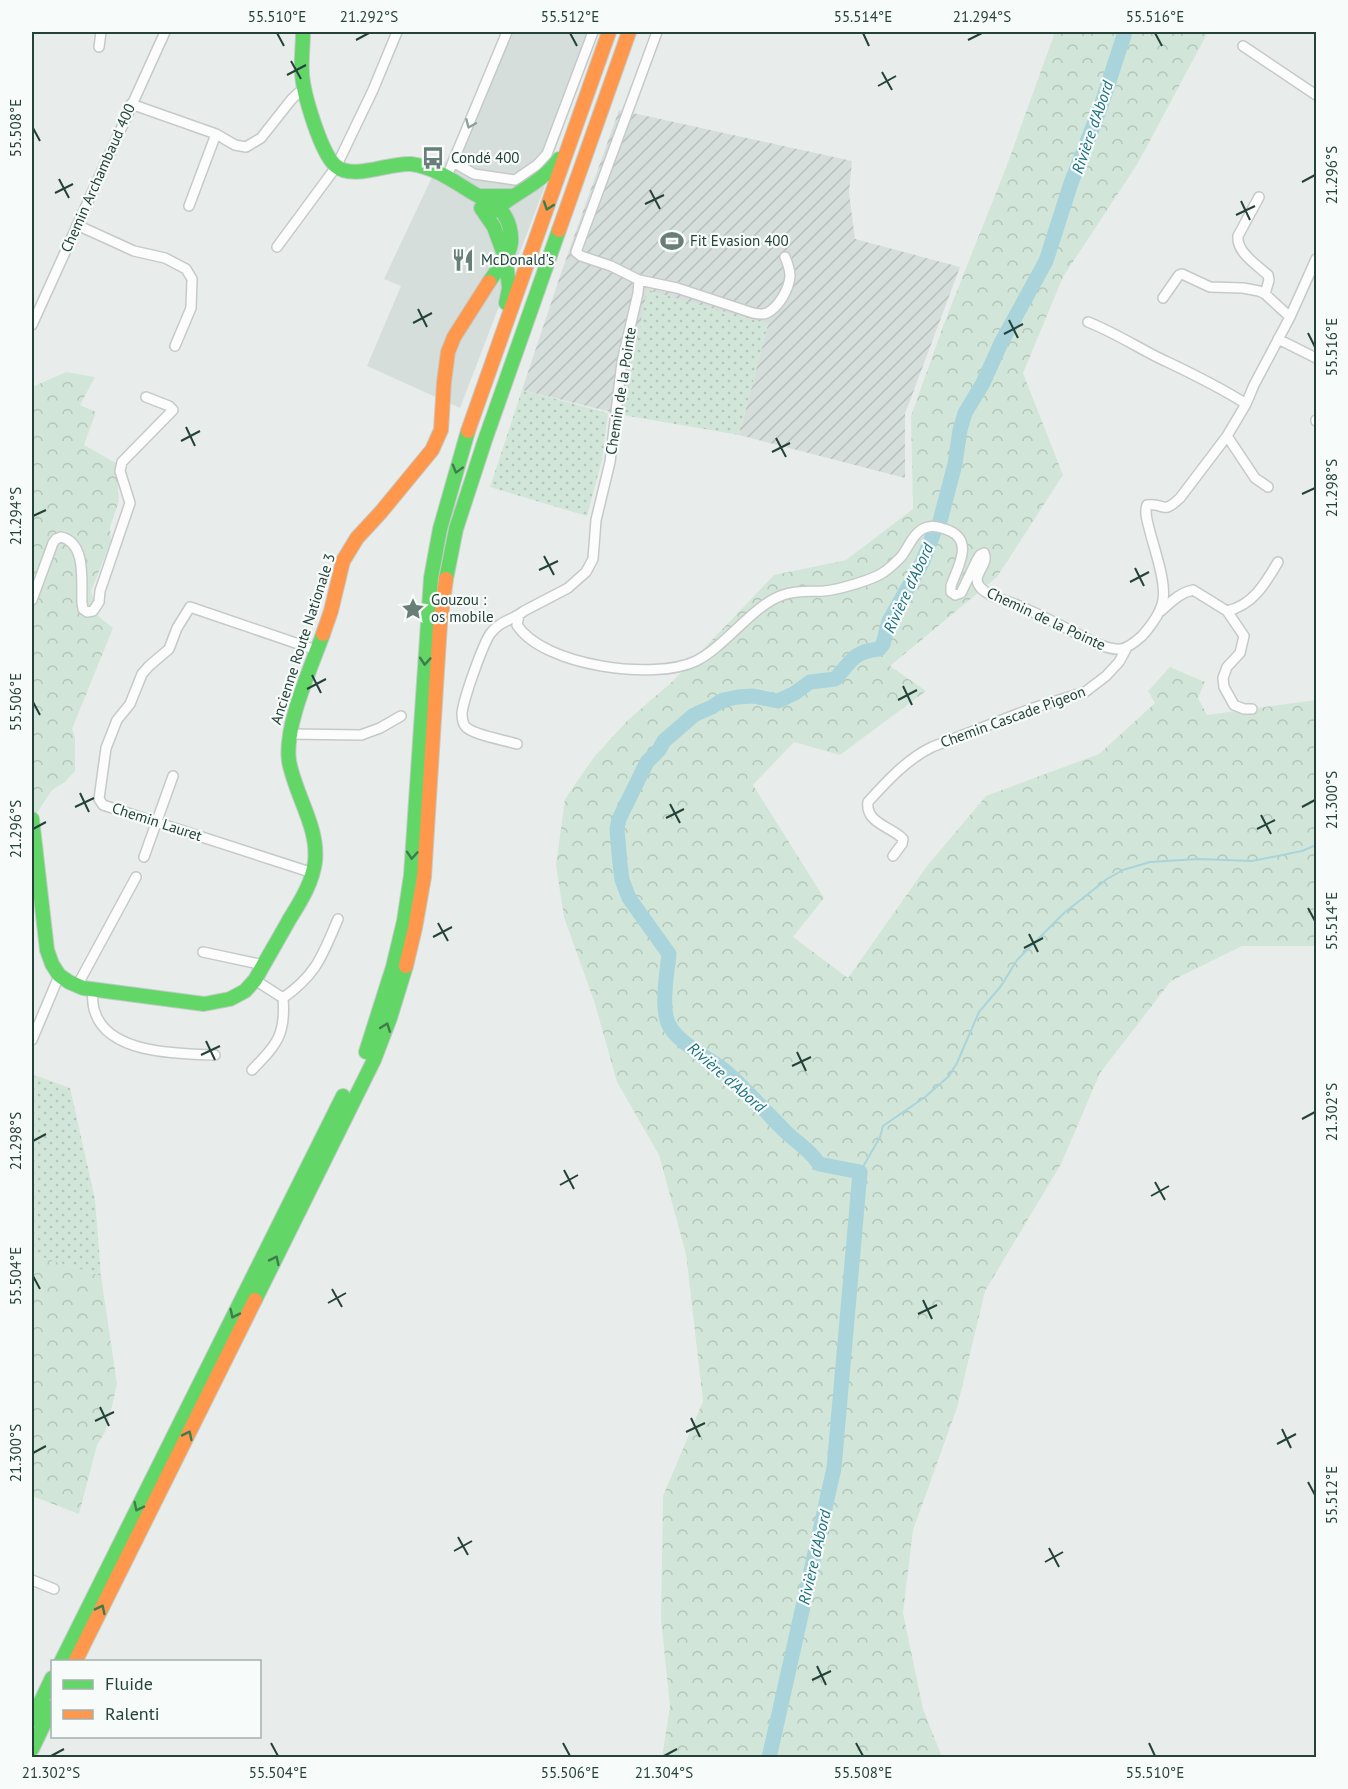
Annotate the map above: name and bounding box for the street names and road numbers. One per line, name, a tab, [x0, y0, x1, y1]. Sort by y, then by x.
street label: Chemin Archambaud 400	[56, 100, 139, 255]
street label: Chemin de la Pointe	[601, 326, 640, 456]
street label: Ancienne Route Nationale 3	[266, 551, 339, 727]
street label: Chemin de la Pointe	[984, 583, 1109, 654]
street label: Chemin Cascade Pigeon	[938, 681, 1088, 752]
street label: Chemin Lauret	[110, 798, 205, 845]

